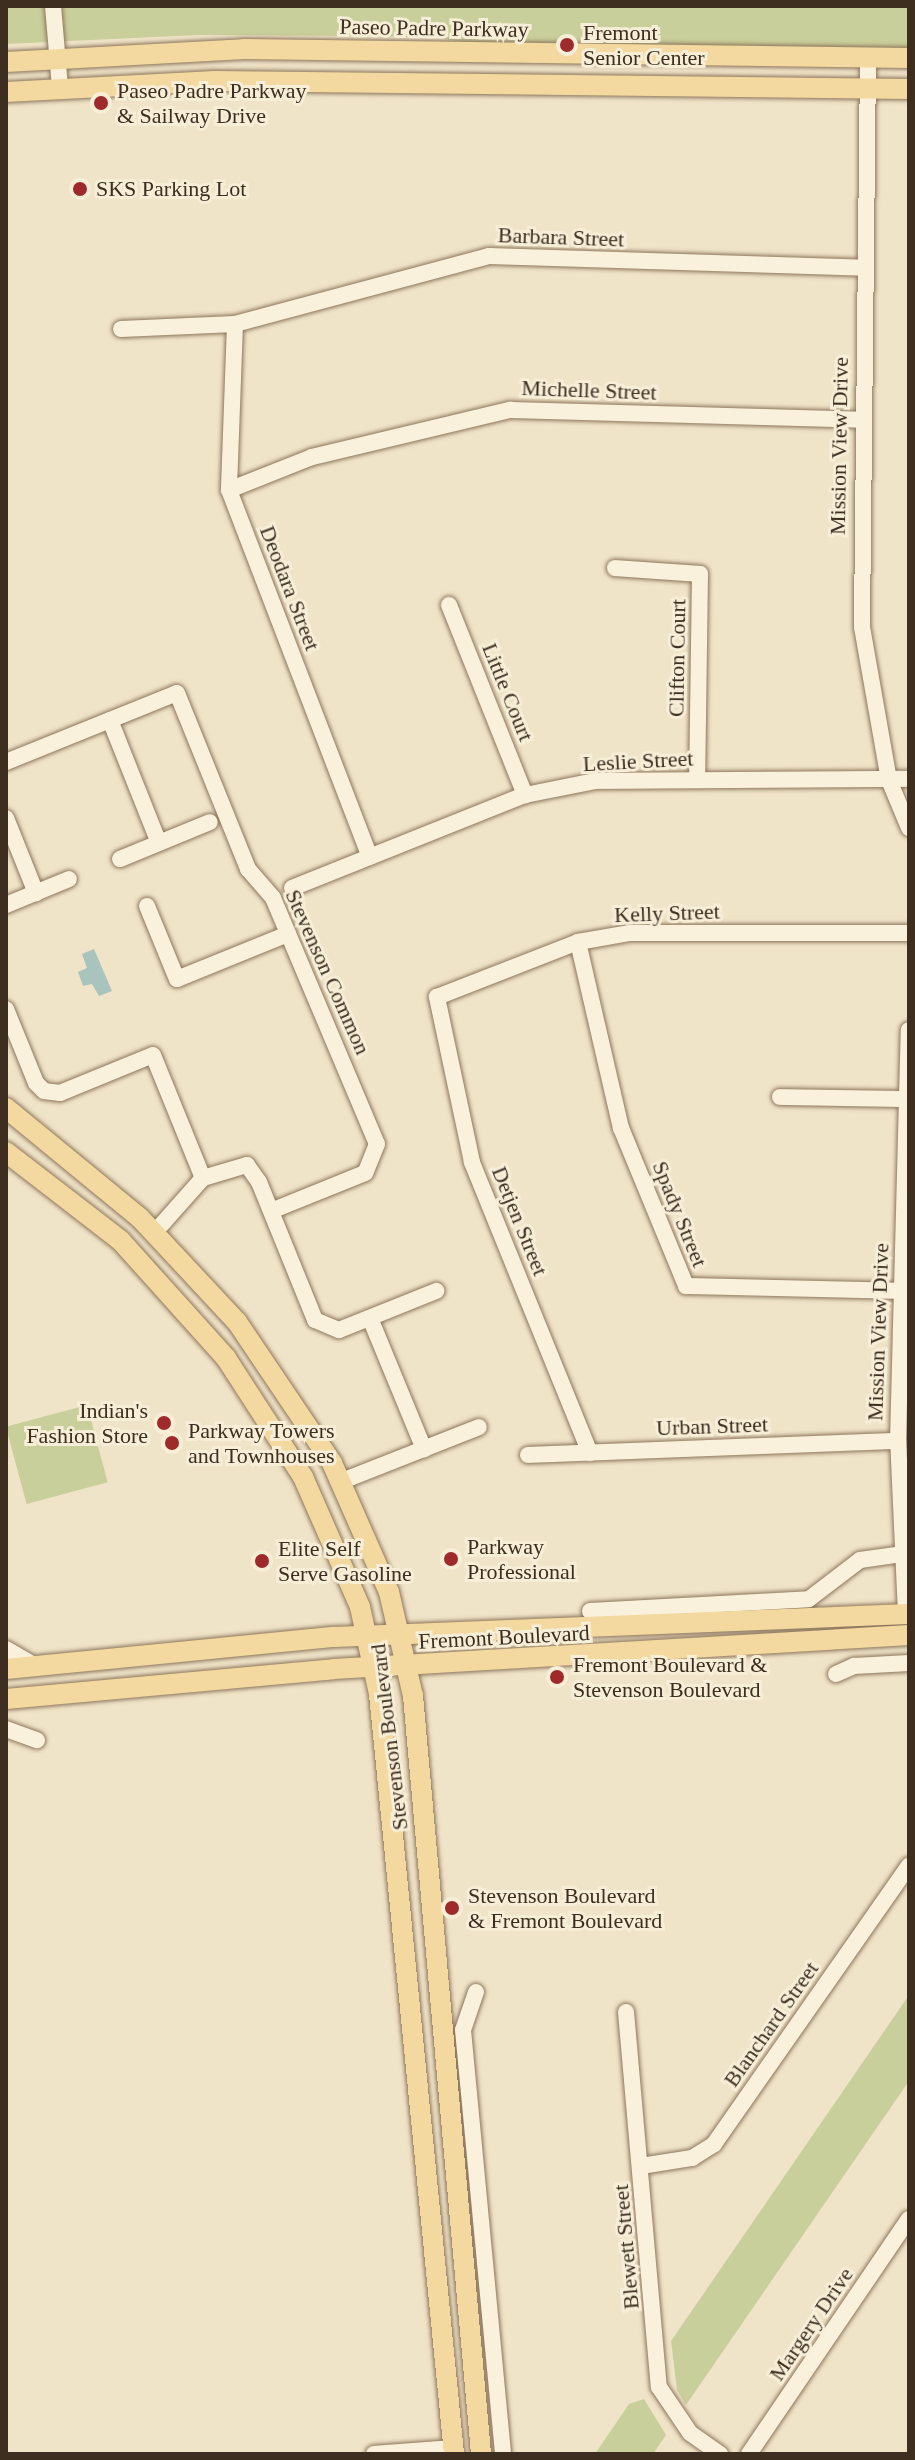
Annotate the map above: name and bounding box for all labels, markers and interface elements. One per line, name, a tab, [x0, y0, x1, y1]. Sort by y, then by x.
street label: Paseo Padre Parkway	[339, 13, 529, 43]
place label: Fremont Senior Center	[583, 19, 705, 70]
marker: Fremont Senior Center	[558, 36, 576, 54]
place label: Paseo Padre Parkway & Sailway Drive	[117, 77, 306, 128]
marker: Paseo Padre Parkway & Sailway Drive	[92, 94, 110, 112]
place label: SKS Parking Lot	[96, 176, 246, 202]
marker: SKS Parking Lot	[71, 180, 89, 198]
street label: Barbara Street	[497, 222, 625, 252]
street label: Mission View Drive	[824, 357, 854, 535]
street label: Michelle Street	[521, 374, 657, 406]
street label: Deodara Street	[254, 522, 326, 654]
street label: Clifton Court	[663, 599, 691, 717]
street label: Little Court	[476, 639, 540, 745]
street label: Leslie Street	[582, 745, 694, 777]
street label: Stevenson Common	[280, 885, 376, 1059]
street label: Kelly Street	[614, 898, 720, 928]
street label: Spady Street	[647, 1157, 713, 1271]
street label: Detjen Street	[486, 1163, 554, 1279]
street label: Mission View Drive	[862, 1242, 894, 1422]
place label: Indian's Fashion Store	[26, 1397, 148, 1448]
street label: Urban Street	[656, 1411, 768, 1441]
marker: Indian's Fashion Store	[155, 1414, 173, 1432]
place label: Parkway Towers and Townhouses	[188, 1417, 335, 1468]
marker: Parkway Towers and Townhouses	[163, 1434, 181, 1452]
place label: Parkway Professional	[467, 1533, 576, 1584]
place label: Elite Self Serve Gasoline	[278, 1535, 412, 1586]
marker: Parkway Professional	[442, 1550, 460, 1568]
marker: Elite Self Serve Gasoline	[253, 1552, 271, 1570]
street label: Fremont Boulevard	[418, 1619, 590, 1655]
street label: Stevenson Boulevard	[364, 1642, 414, 1832]
place label: Fremont Boulevard & Stevenson Boulevard	[573, 1651, 767, 1702]
marker: Fremont Boulevard & Stevenson Boulevard	[548, 1668, 566, 1686]
place label: Stevenson Boulevard & Fremont Boulevard	[468, 1882, 662, 1934]
marker: Stevenson Boulevard & Fremont Boulevard	[443, 1899, 461, 1917]
street label: Blanchard Street	[718, 1956, 824, 2092]
street label: Blewett Street	[607, 2183, 645, 2311]
street label: Margery Drive	[763, 2262, 859, 2386]

